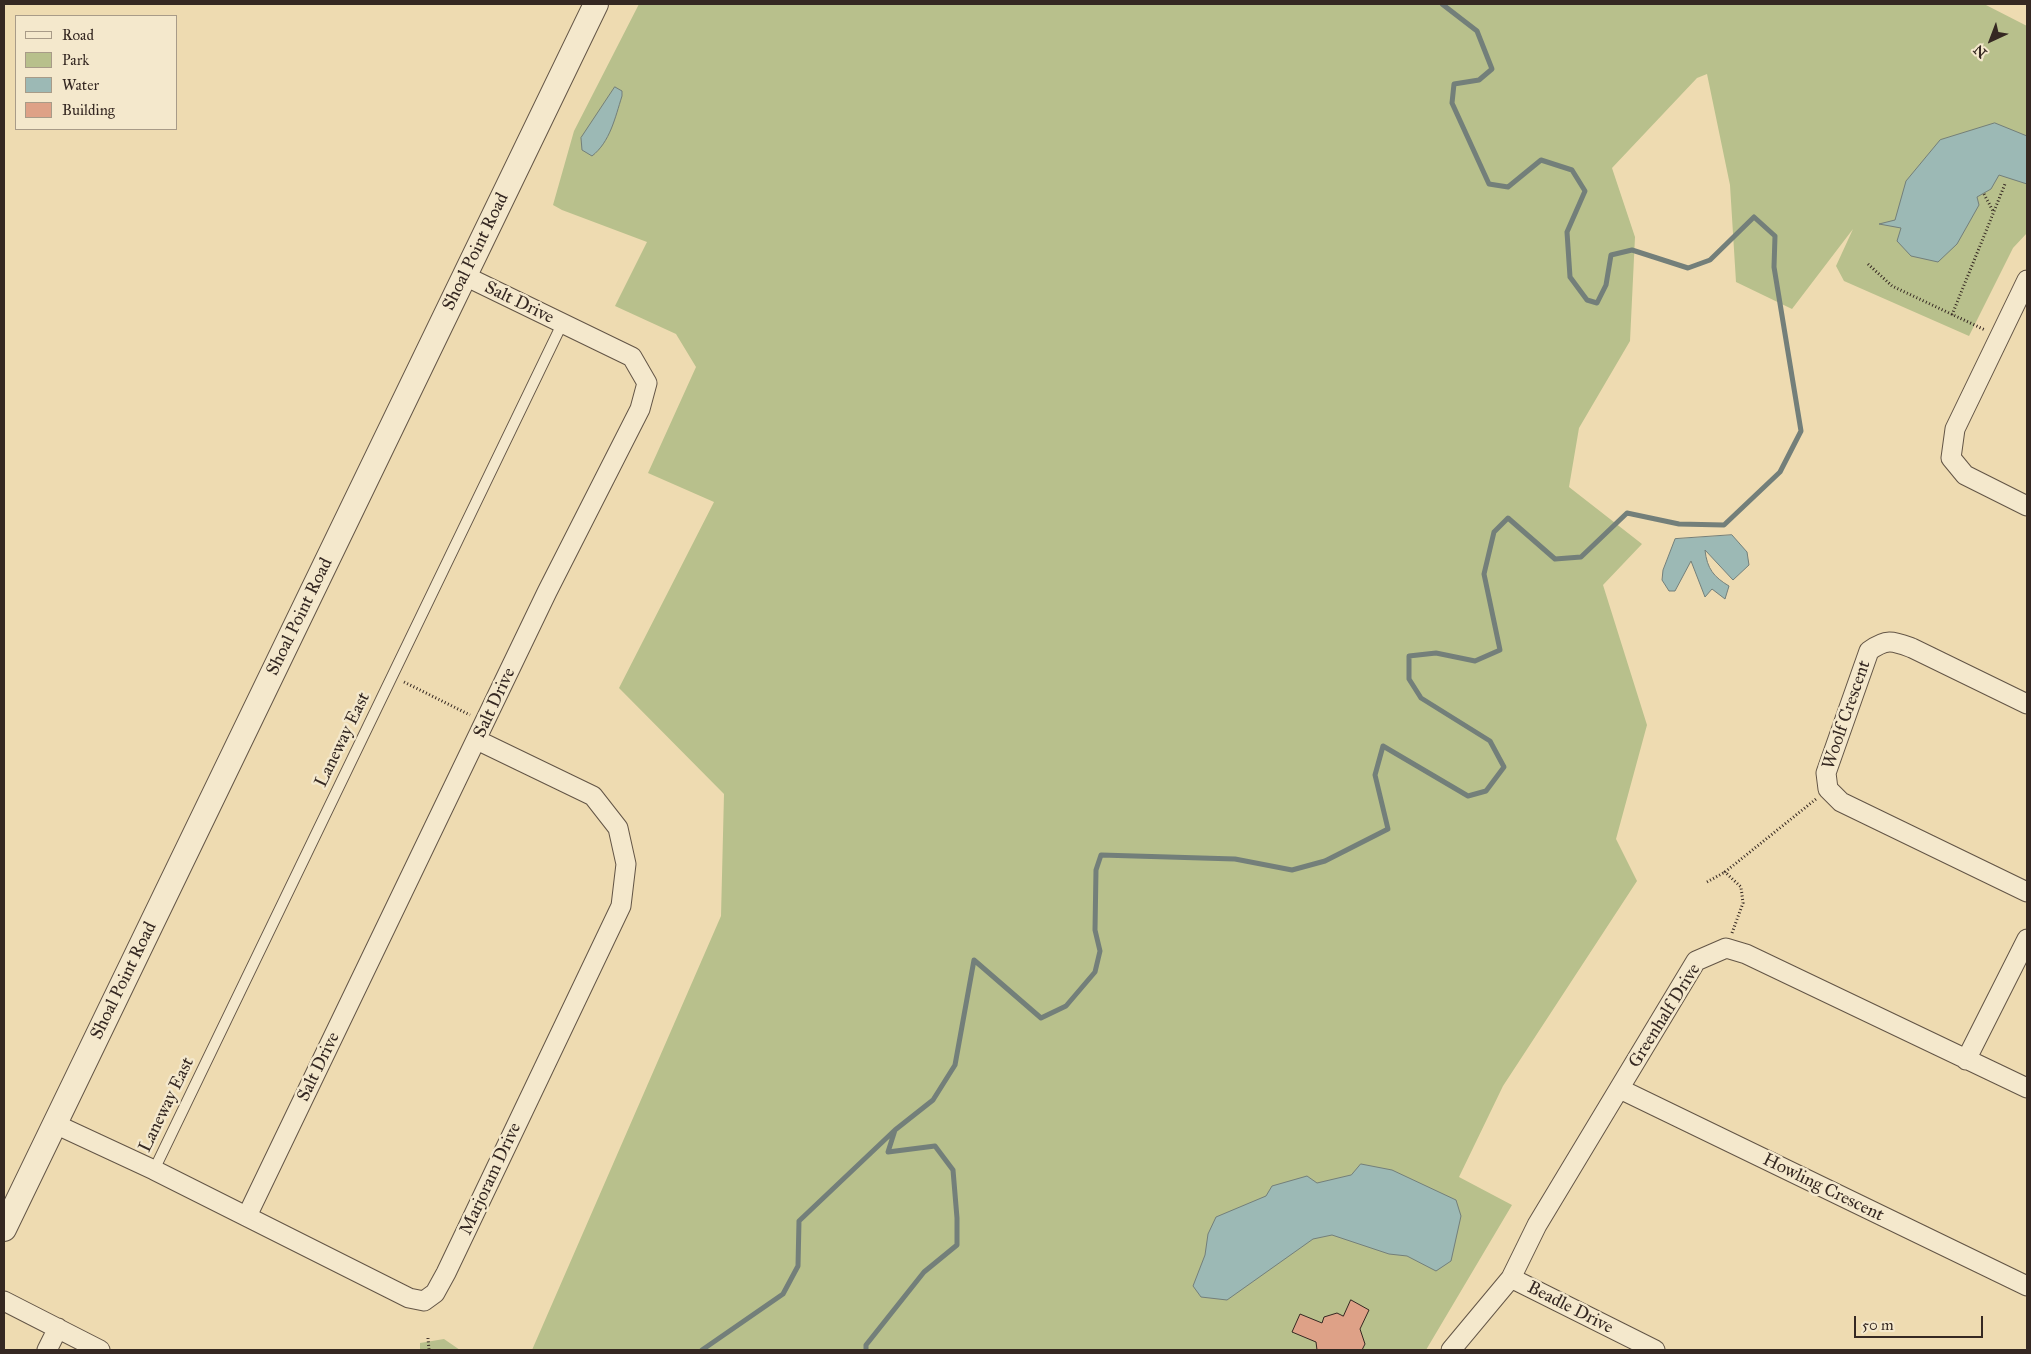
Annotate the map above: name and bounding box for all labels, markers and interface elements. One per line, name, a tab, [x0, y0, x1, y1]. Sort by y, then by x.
legend	[15, 15, 178, 130]
north arrow	[1966, 15, 2016, 65]
text: Road	[62, 26, 94, 44]
text: N	[1970, 41, 1991, 62]
text: Park	[62, 51, 89, 69]
text: Water	[62, 76, 99, 94]
text: Building	[62, 101, 115, 119]
street label: Shoal Point Road	[438, 190, 514, 314]
street label: Salt Drive	[481, 277, 557, 329]
street label: Shoal Point Road	[262, 555, 338, 679]
street label: Woolf Crescent	[1818, 658, 1876, 772]
street label: Salt Drive	[469, 665, 521, 741]
street label: Laneway East	[311, 689, 375, 791]
street label: Shoal Point Road	[86, 919, 162, 1043]
street label: Greenhalf Drive	[1624, 960, 1706, 1072]
street label: Salt Drive	[293, 1029, 345, 1105]
street label: Laneway East	[135, 1054, 199, 1156]
street label: Marjoram Drive	[456, 1119, 526, 1239]
street label: Howling Crescent	[1759, 1149, 1887, 1227]
street label: Beadle Drive	[1523, 1277, 1617, 1339]
scale bar	[1856, 1306, 1985, 1338]
text: 50 m	[1862, 1316, 1894, 1334]

